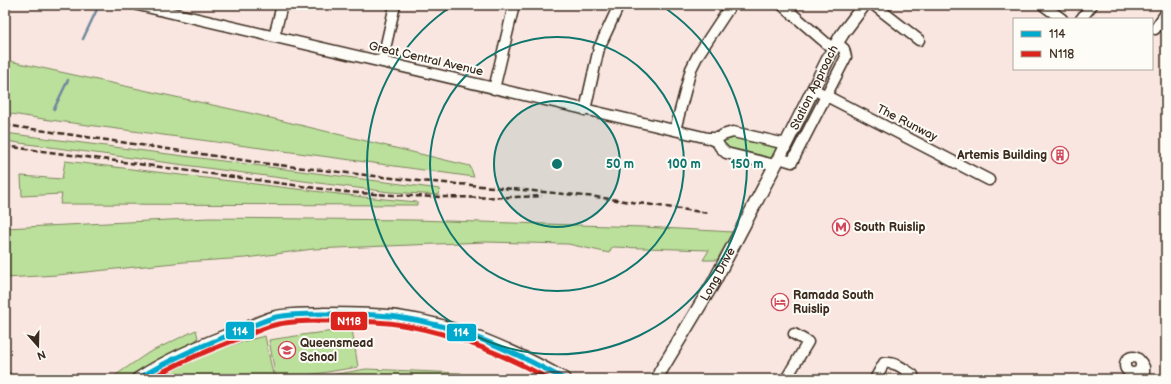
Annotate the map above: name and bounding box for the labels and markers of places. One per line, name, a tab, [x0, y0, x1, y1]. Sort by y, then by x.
building icon: Artemis Building	[1050, 145, 1070, 165]
place label: Artemis Building	[956, 148, 1047, 163]
centre of rings	[550, 157, 564, 171]
metro station icon: South Ruislip	[831, 217, 851, 237]
place label: South Ruislip	[854, 220, 925, 235]
place label: Ramada South Ruislip	[793, 288, 874, 317]
hotel icon: Ramada South Ruislip	[770, 292, 790, 312]
place label: Queensmead School	[300, 336, 373, 365]
school or university icon: Queensmead School	[277, 340, 297, 360]

